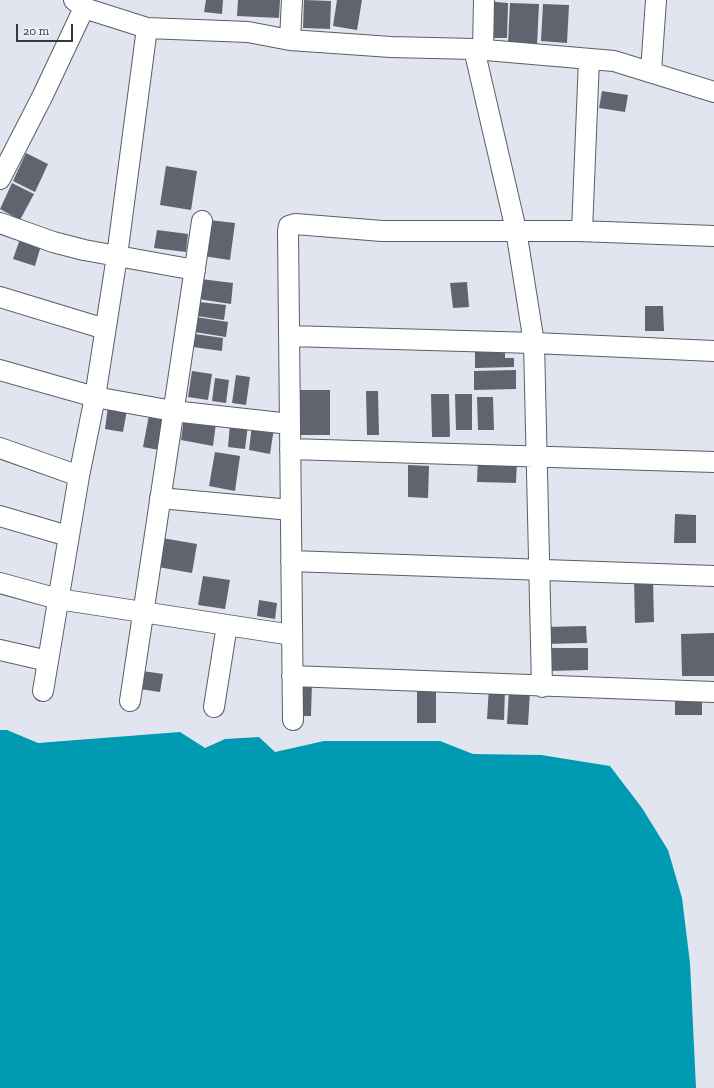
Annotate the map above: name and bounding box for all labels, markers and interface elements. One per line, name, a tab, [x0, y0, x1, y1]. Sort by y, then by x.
scale bar	[18, 16, 75, 42]
text: 20 m	[23, 24, 49, 38]

